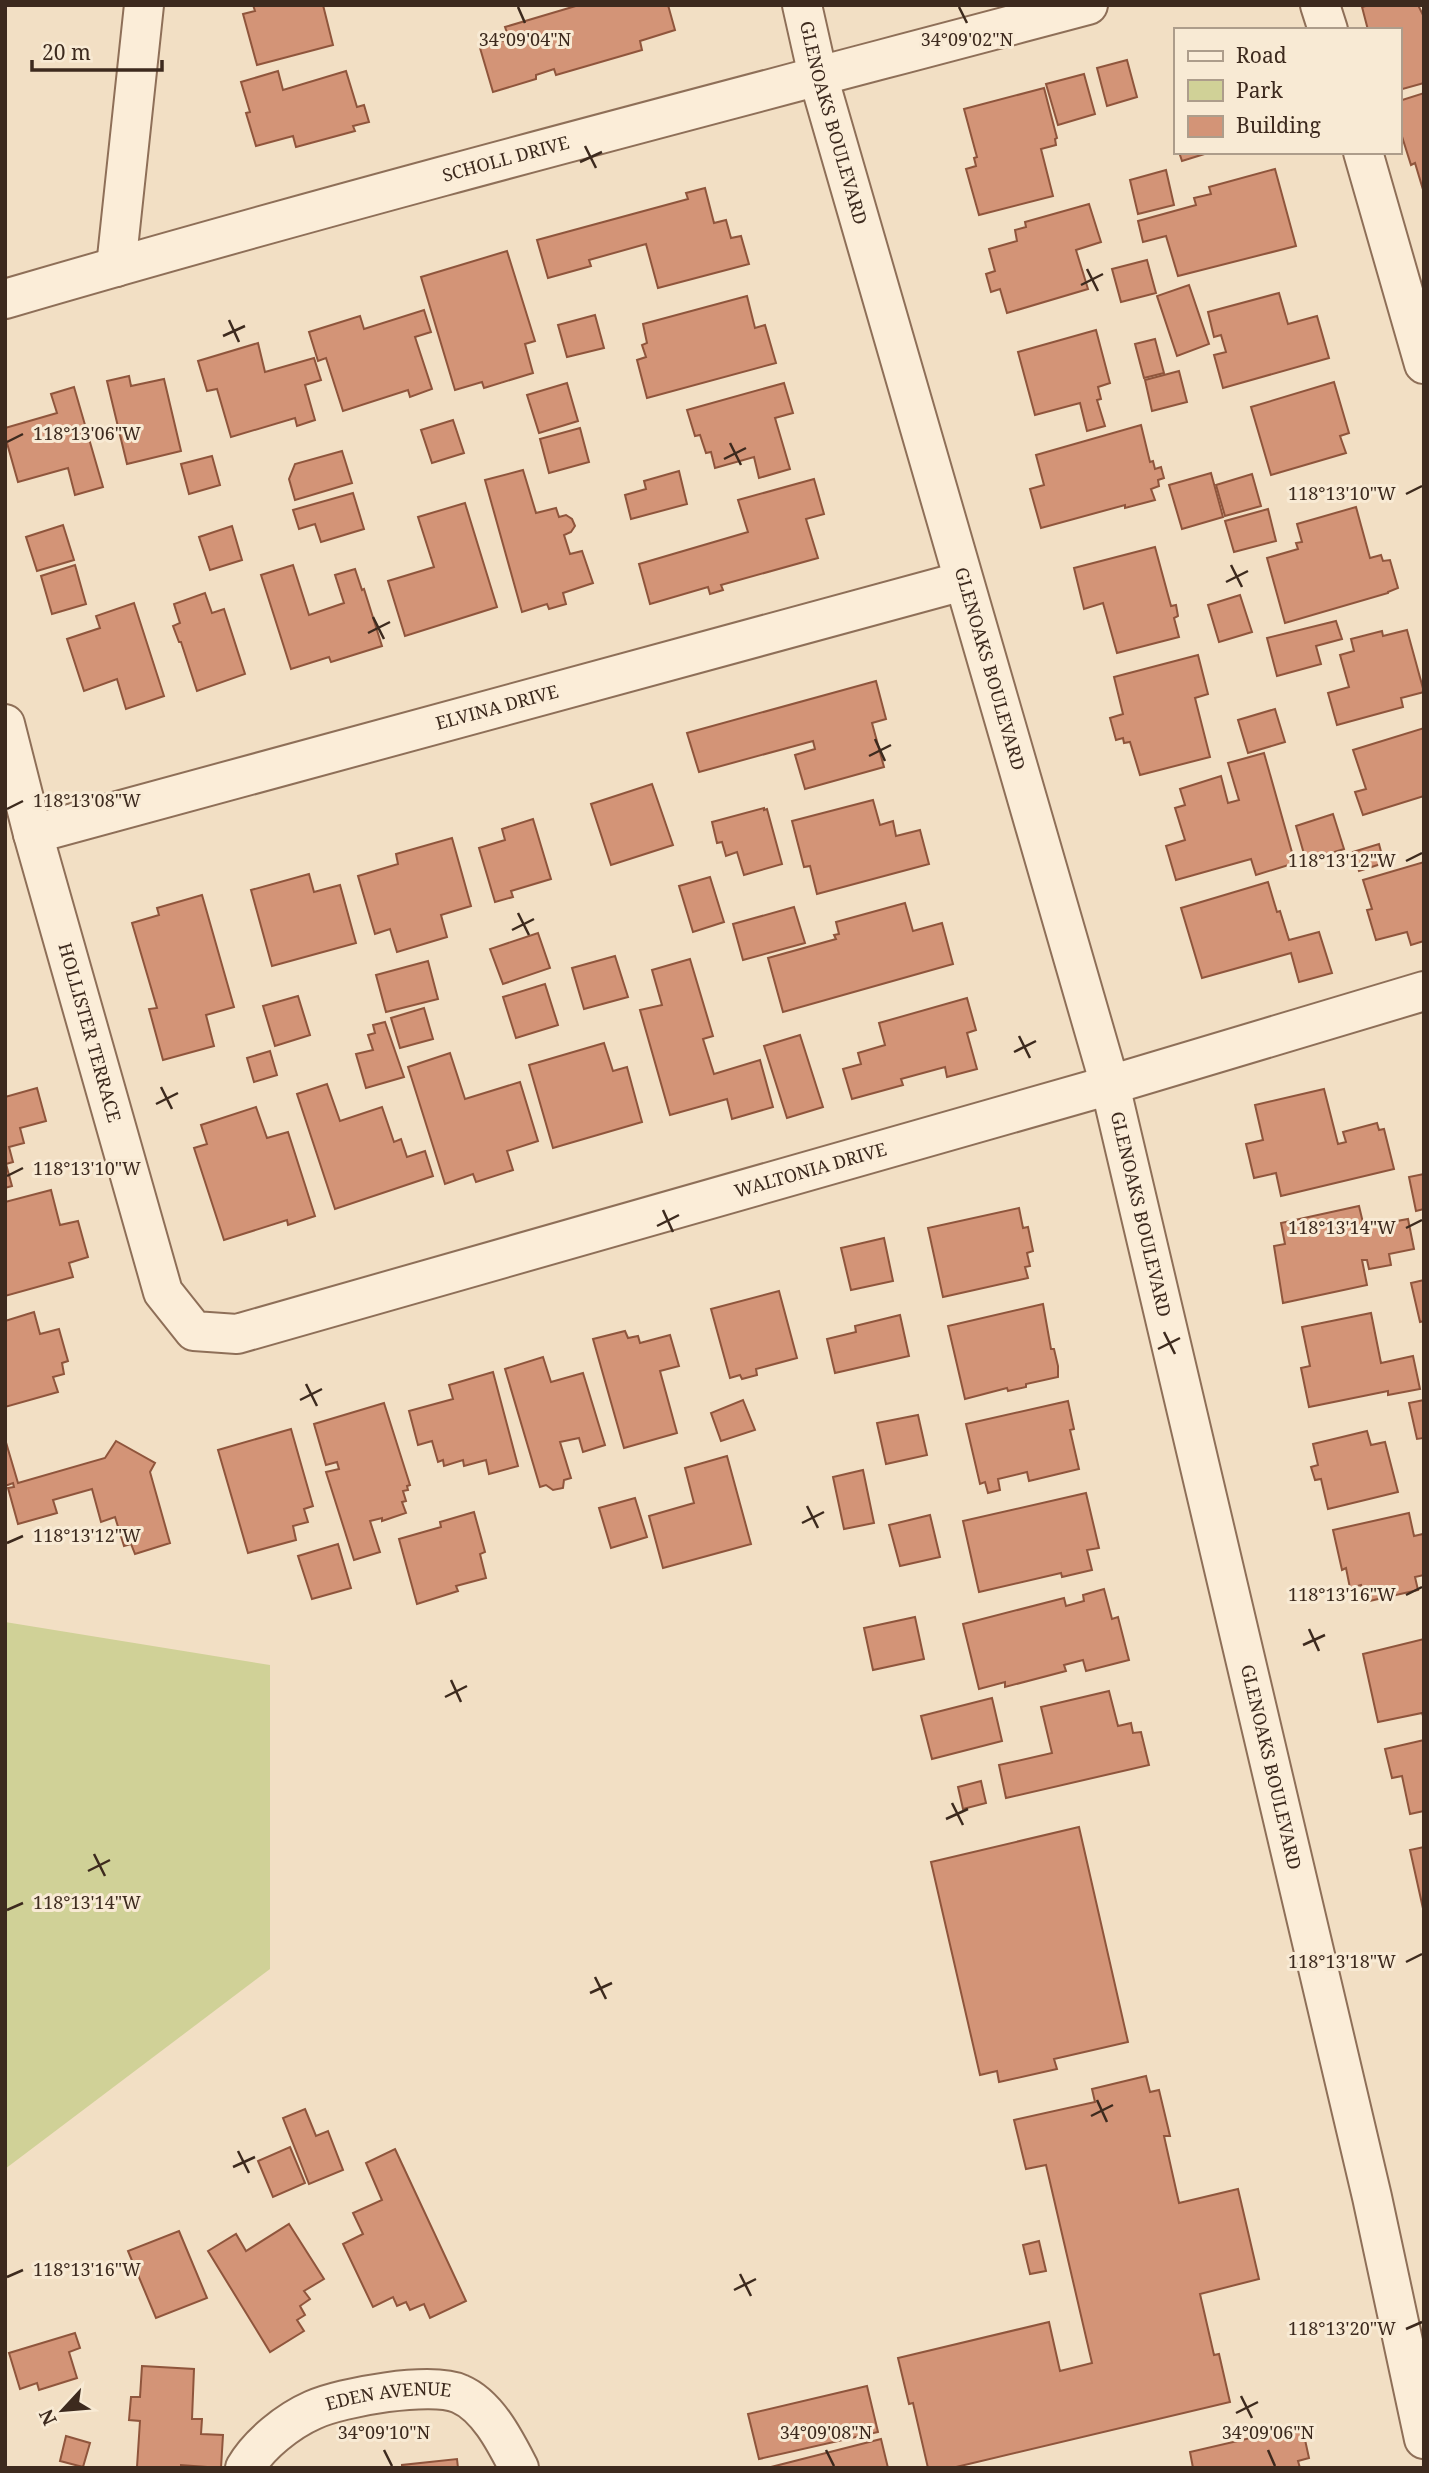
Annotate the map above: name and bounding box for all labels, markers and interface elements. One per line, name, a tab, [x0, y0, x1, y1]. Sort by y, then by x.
street label: GLENOAKS BOULEVARD	[795, 19, 873, 227]
text: 34°09'04"N	[479, 27, 572, 51]
text: 34°09'02"N	[921, 27, 1014, 51]
scale bar	[32, 28, 161, 72]
legend	[1174, 28, 1401, 154]
text: 20 m	[42, 38, 91, 66]
text: Road	[1236, 41, 1287, 69]
text: Park	[1236, 76, 1283, 104]
text: Building	[1236, 111, 1321, 139]
street label: SCHOLL DRIVE	[439, 130, 572, 187]
text: 118°13'06"W	[33, 421, 141, 445]
text: 118°13'10"W	[1288, 481, 1396, 505]
street label: GLENOAKS BOULEVARD	[950, 564, 1031, 773]
street label: ELVINA DRIVE	[433, 679, 561, 735]
text: 118°13'08"W	[33, 788, 141, 812]
text: 118°13'12"W	[1288, 848, 1396, 872]
street label: HOLLISTER TERRACE	[53, 940, 127, 1125]
street label: GLENOAKS BOULEVARD	[1106, 1109, 1177, 1319]
street label: WALTONIA DRIVE	[732, 1136, 889, 1202]
text: 118°13'10"W	[33, 1156, 141, 1180]
text: 118°13'14"W	[1288, 1215, 1396, 1239]
text: 118°13'12"W	[33, 1523, 141, 1547]
text: 118°13'16"W	[1288, 1582, 1396, 1606]
street label: GLENOAKS BOULEVARD	[1236, 1662, 1307, 1872]
text: 118°13'14"W	[33, 1890, 141, 1914]
text: 118°13'18"W	[1288, 1949, 1396, 1973]
text: 118°13'16"W	[33, 2257, 141, 2281]
text: 118°13'20"W	[1288, 2316, 1396, 2340]
north arrow	[28, 2375, 98, 2445]
street label: EDEN AVENUE	[323, 2376, 453, 2416]
text: N	[33, 2405, 63, 2430]
text: 34°09'10"N	[338, 2420, 431, 2444]
text: 34°09'08"N	[780, 2420, 873, 2444]
text: 34°09'06"N	[1222, 2420, 1315, 2444]

